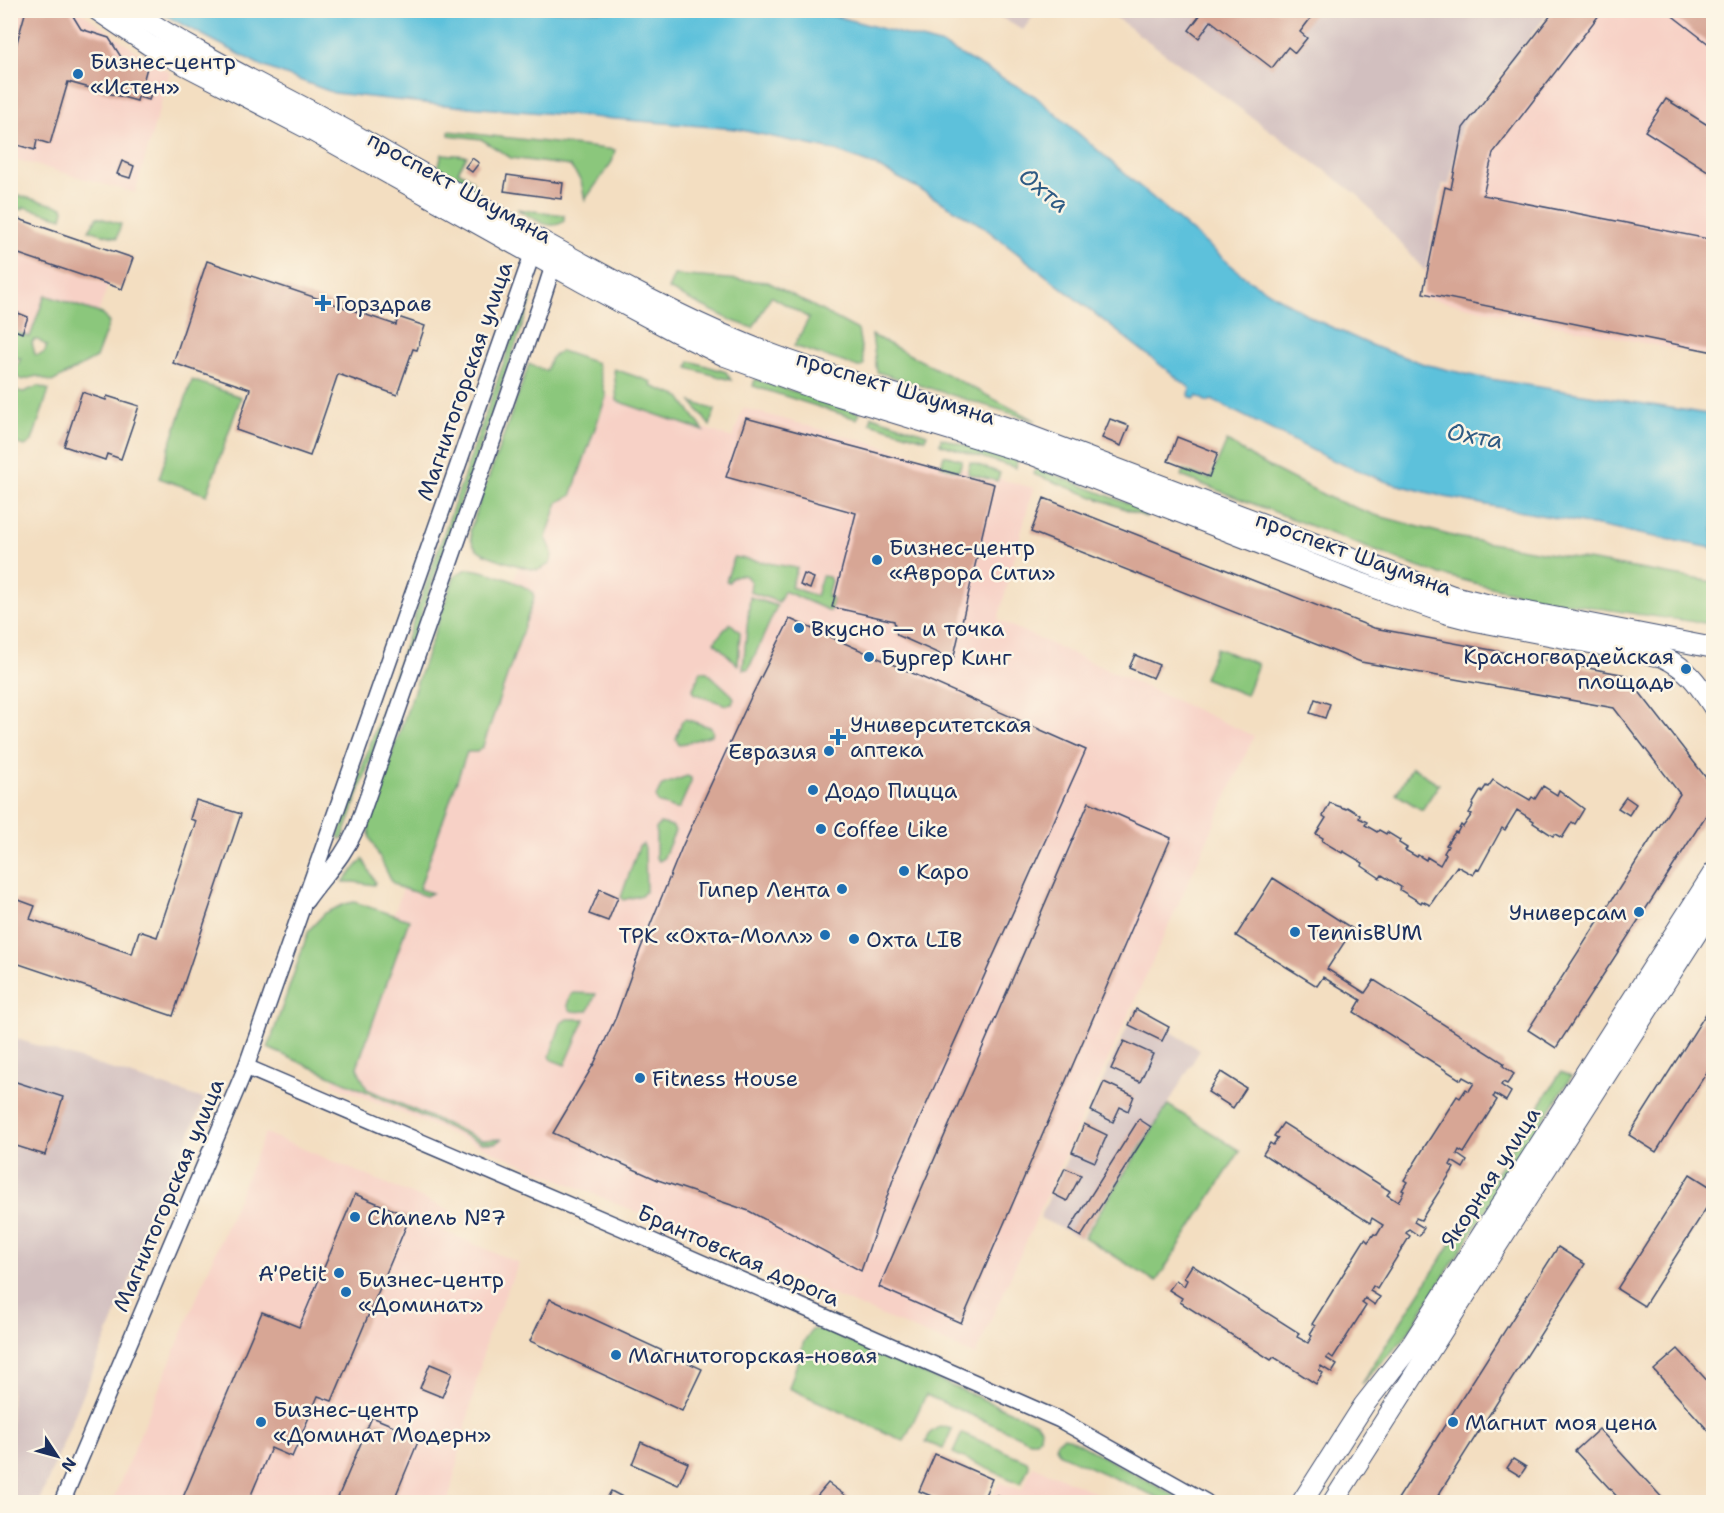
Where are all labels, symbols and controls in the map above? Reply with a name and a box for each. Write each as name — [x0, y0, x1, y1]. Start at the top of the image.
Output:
place label: Бизнес-центр «Истен» — [90, 47, 236, 101]
marker: Бизнес-центр «Истен» — [71, 67, 85, 81]
street label: проспект Шаумяна — [362, 125, 558, 250]
water label: Охта — [1012, 160, 1076, 220]
street label: Магнитогорская улица — [410, 258, 519, 504]
place label: Горздрав — [335, 289, 432, 318]
marker: Горздрав — [316, 296, 330, 310]
street label: проспект Шаумяна — [793, 343, 999, 432]
water label: Охта — [1444, 415, 1506, 457]
street label: проспект Шаумяна — [1252, 504, 1456, 603]
place label: Бизнес-центр «Аврора Сити» — [889, 533, 1056, 587]
marker: Бизнес-центр «Аврора Сити» — [870, 553, 884, 567]
place label: Вкусно — и точка — [811, 614, 1005, 643]
marker: Вкусно — и точка — [792, 621, 806, 635]
place label: Красногвардейская площадь — [1463, 642, 1674, 696]
place label: Бургер Кинг — [881, 643, 1012, 672]
marker: Бургер Кинг — [862, 650, 876, 664]
marker: Красногвардейская площадь — [1679, 662, 1693, 676]
place label: Университетская аптека — [850, 710, 1031, 764]
marker: Университетская аптека — [831, 730, 845, 744]
place label: Евразия — [728, 737, 817, 766]
marker: Евразия — [822, 744, 836, 758]
place label: Додо Пицца — [825, 776, 958, 805]
marker: Додо Пицца — [806, 783, 820, 797]
place label: Coffee Like — [833, 815, 949, 844]
marker: Coffee Like — [814, 822, 828, 836]
place label: Каро — [916, 857, 969, 886]
marker: Каро — [897, 864, 911, 878]
place label: Гипер Лента — [698, 875, 830, 904]
marker: Гипер Лента — [835, 882, 849, 896]
place label: Универсам — [1509, 898, 1627, 927]
marker: Универсам — [1632, 905, 1646, 919]
place label: TennisBUM — [1307, 918, 1422, 947]
place label: ТРК «Охта-Молл» — [618, 921, 813, 950]
place label: Охта LIB — [866, 925, 962, 954]
marker: TennisBUM — [1288, 925, 1302, 939]
marker: ТРК «Охта-Молл» — [818, 928, 832, 942]
marker: Охта LIB — [847, 932, 861, 946]
place label: Fitness House — [652, 1064, 798, 1093]
marker: Fitness House — [633, 1071, 647, 1085]
street label: Магнитогорская улица — [106, 1074, 231, 1316]
street label: Якорная улица — [1434, 1101, 1547, 1253]
street label: Брантовская дорога — [633, 1198, 845, 1313]
place label: Chaneль №7 — [367, 1203, 506, 1232]
marker: Chaneль №7 — [348, 1210, 362, 1224]
place label: A'Petit — [258, 1259, 327, 1288]
place label: Бизнес-центр «Доминат» — [358, 1265, 504, 1319]
marker: A'Petit — [332, 1266, 346, 1280]
marker: Бизнес-центр «Доминат» — [339, 1285, 353, 1299]
place label: Магнитогорская-новая — [628, 1341, 878, 1370]
marker: Магнитогорская-новая — [609, 1348, 623, 1362]
place label: Бизнес-центр «Доминат Модерн» — [273, 1395, 491, 1449]
place label: Магнит моя цена — [1465, 1408, 1657, 1437]
marker: Бизнес-центр «Доминат Модерн» — [254, 1415, 268, 1429]
marker: Магнит моя цена — [1446, 1415, 1460, 1429]
north arrow — [27, 1426, 87, 1486]
text: N — [57, 1453, 81, 1476]

